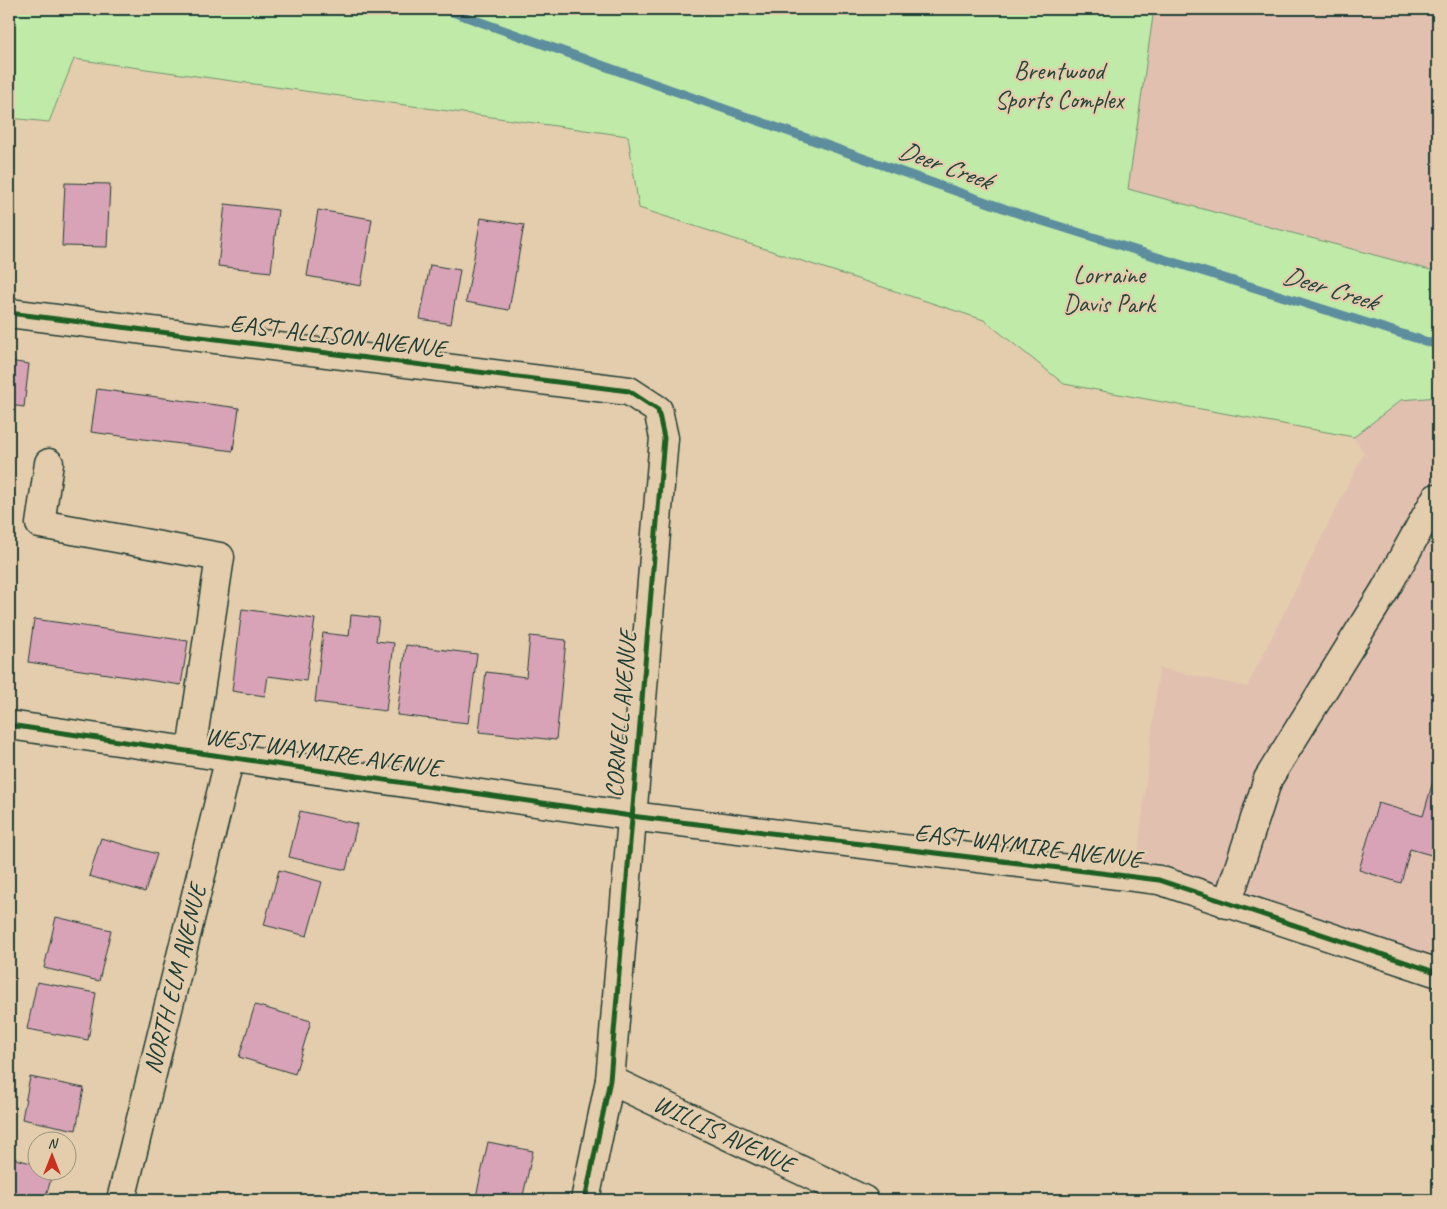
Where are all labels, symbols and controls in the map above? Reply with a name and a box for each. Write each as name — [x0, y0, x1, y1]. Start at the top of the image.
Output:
park label: Brentwood Sports Complex — [995, 55, 1126, 116]
water label: Deer Creek — [894, 133, 1001, 199]
water label: Deer Creek — [1279, 258, 1386, 319]
park label: Lorraine Davis Park — [1063, 259, 1157, 320]
street label: EAST ALLISON AVENUE — [228, 307, 451, 366]
street label: CORNELL AVENUE — [598, 626, 645, 799]
street label: WEST WAYMIRE AVENUE — [203, 720, 446, 785]
street label: EAST WAYMIRE AVENUE — [913, 816, 1146, 876]
street label: NORTH ELM AVENUE — [136, 878, 215, 1077]
street label: WILLIS AVENUE — [648, 1087, 803, 1182]
north arrow — [28, 1132, 78, 1182]
text: N — [48, 1135, 59, 1152]

